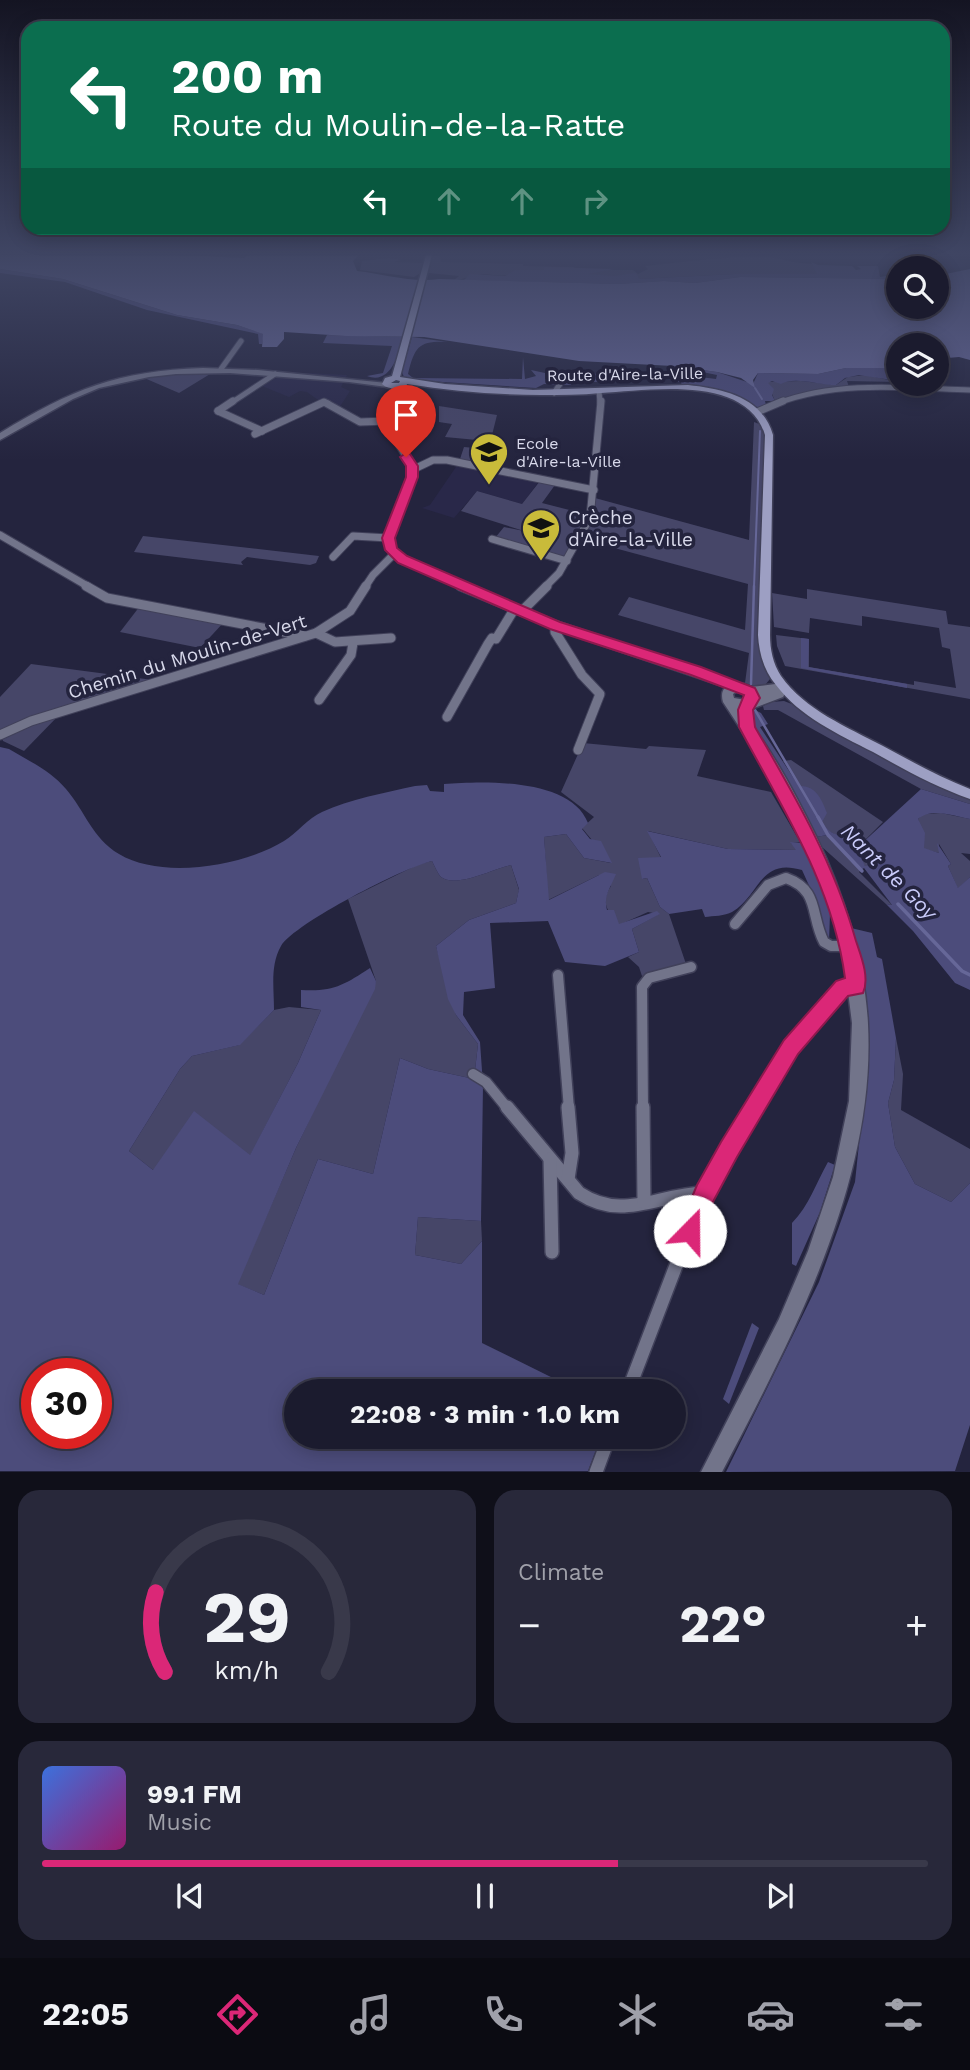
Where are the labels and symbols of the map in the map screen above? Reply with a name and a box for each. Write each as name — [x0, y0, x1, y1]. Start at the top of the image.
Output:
street label: Route d'Aire-la-Ville — [547, 364, 703, 385]
pin — [376, 385, 436, 457]
school or university icon: Ecole d'Aire-la-Ville — [468, 431, 510, 486]
place label: Ecole d'Aire-la-Ville — [516, 434, 621, 471]
place label: Crèche d'Aire-la-Ville — [568, 506, 693, 551]
school or university icon: Crèche d'Aire-la-Ville — [520, 507, 562, 562]
street label: Chemin du Moulin-de-Vert — [65, 609, 309, 704]
water label: Nant de Goy — [836, 819, 943, 926]
position arrow — [653, 1194, 727, 1268]
speed limit sign: 30 — [21, 1358, 112, 1449]

